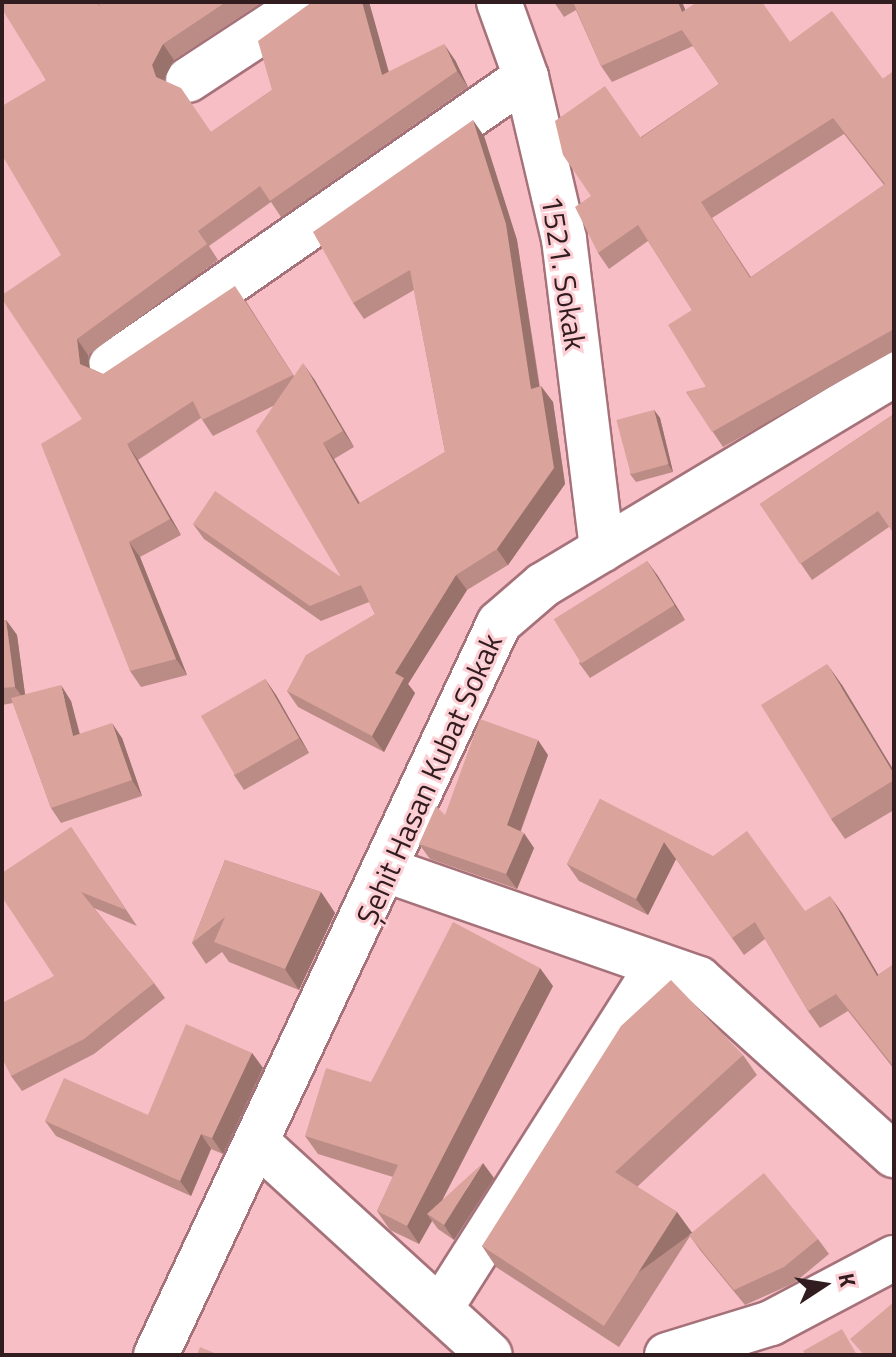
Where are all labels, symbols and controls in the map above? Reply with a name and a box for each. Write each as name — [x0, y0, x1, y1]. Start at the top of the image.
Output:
street label: 1521. Sokak — [534, 193, 594, 353]
street label: Şehit Hasan Kubat Sokak — [349, 628, 509, 930]
north arrow — [784, 1245, 864, 1325]
text: K — [829, 1270, 865, 1290]

